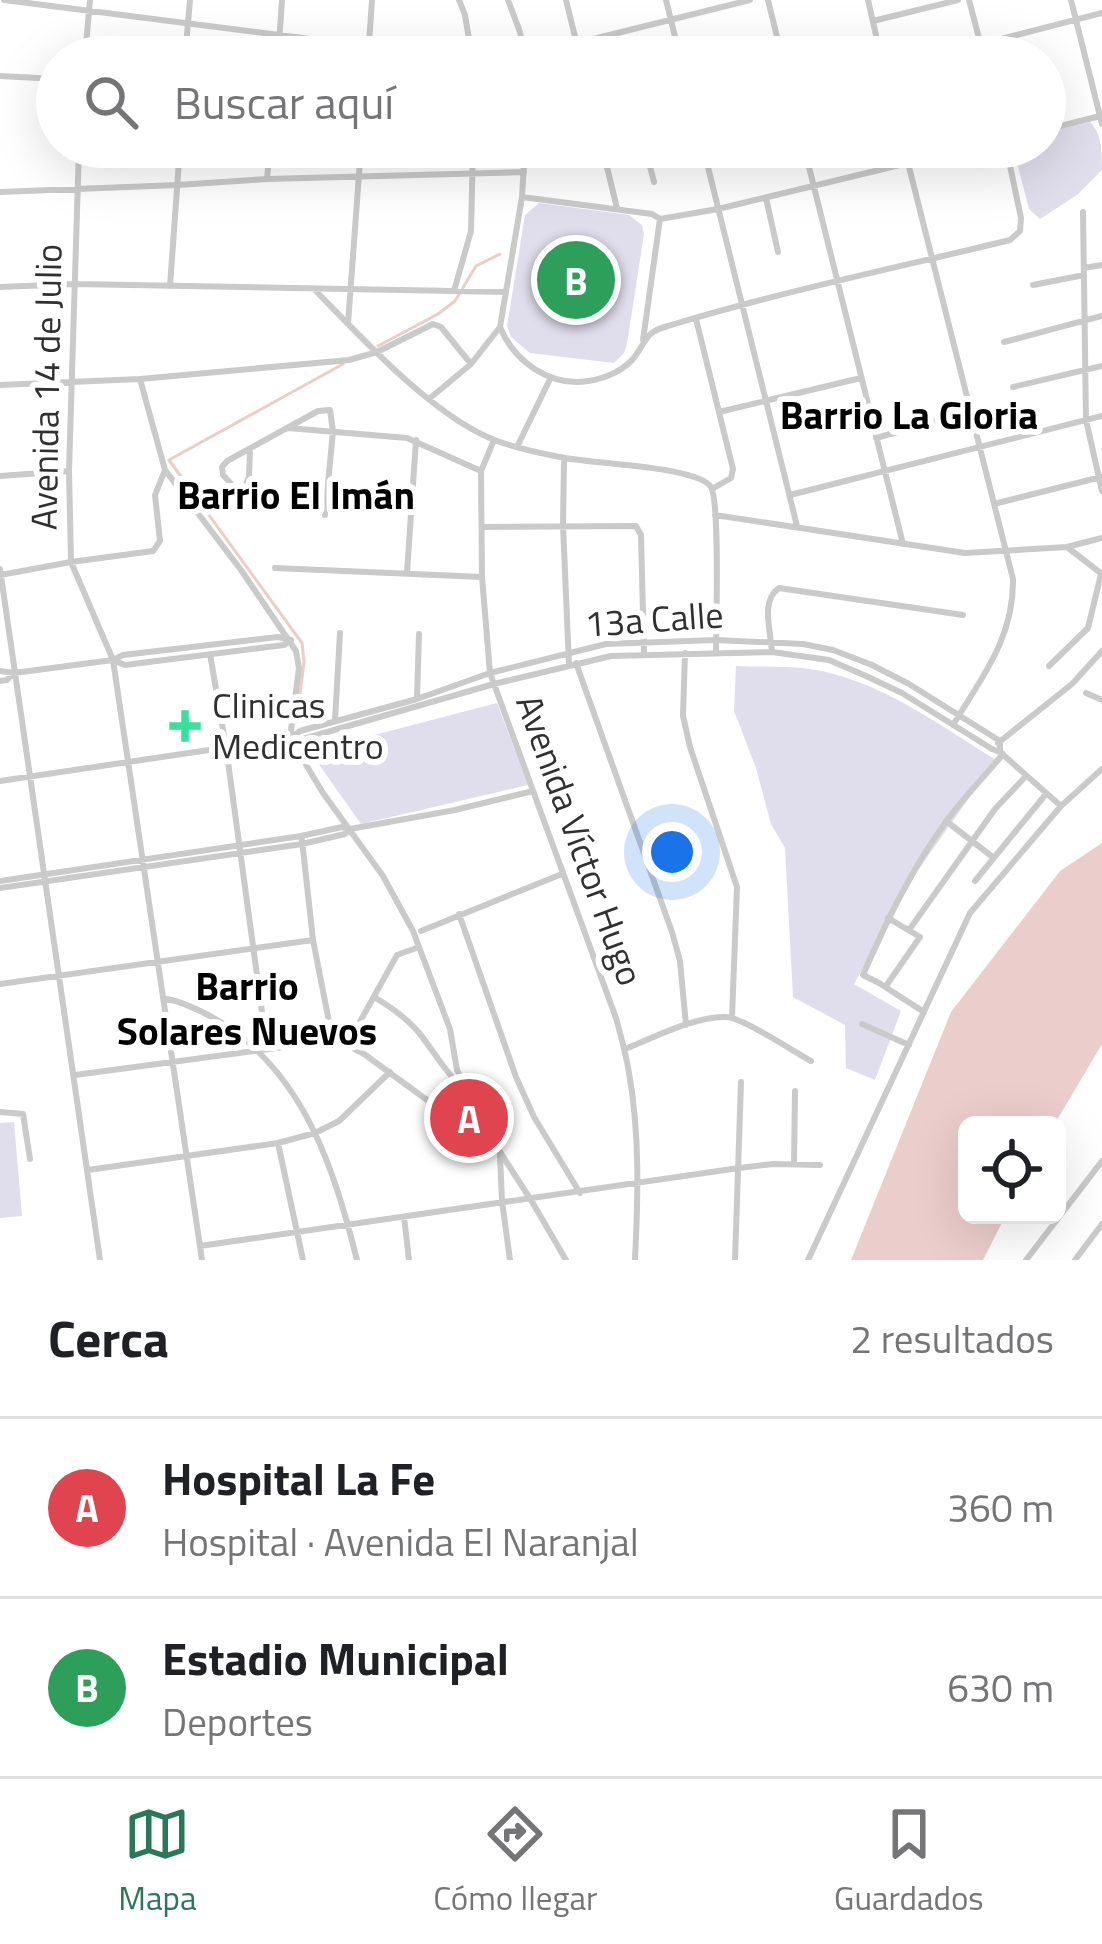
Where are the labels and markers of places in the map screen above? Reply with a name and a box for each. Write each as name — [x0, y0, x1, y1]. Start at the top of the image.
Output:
pin: B — [537, 235, 615, 325]
place label: Clinicas Medicentro — [212, 677, 384, 773]
marker: Clinicas Medicentro — [169, 710, 201, 742]
pin: A — [430, 1073, 508, 1163]

